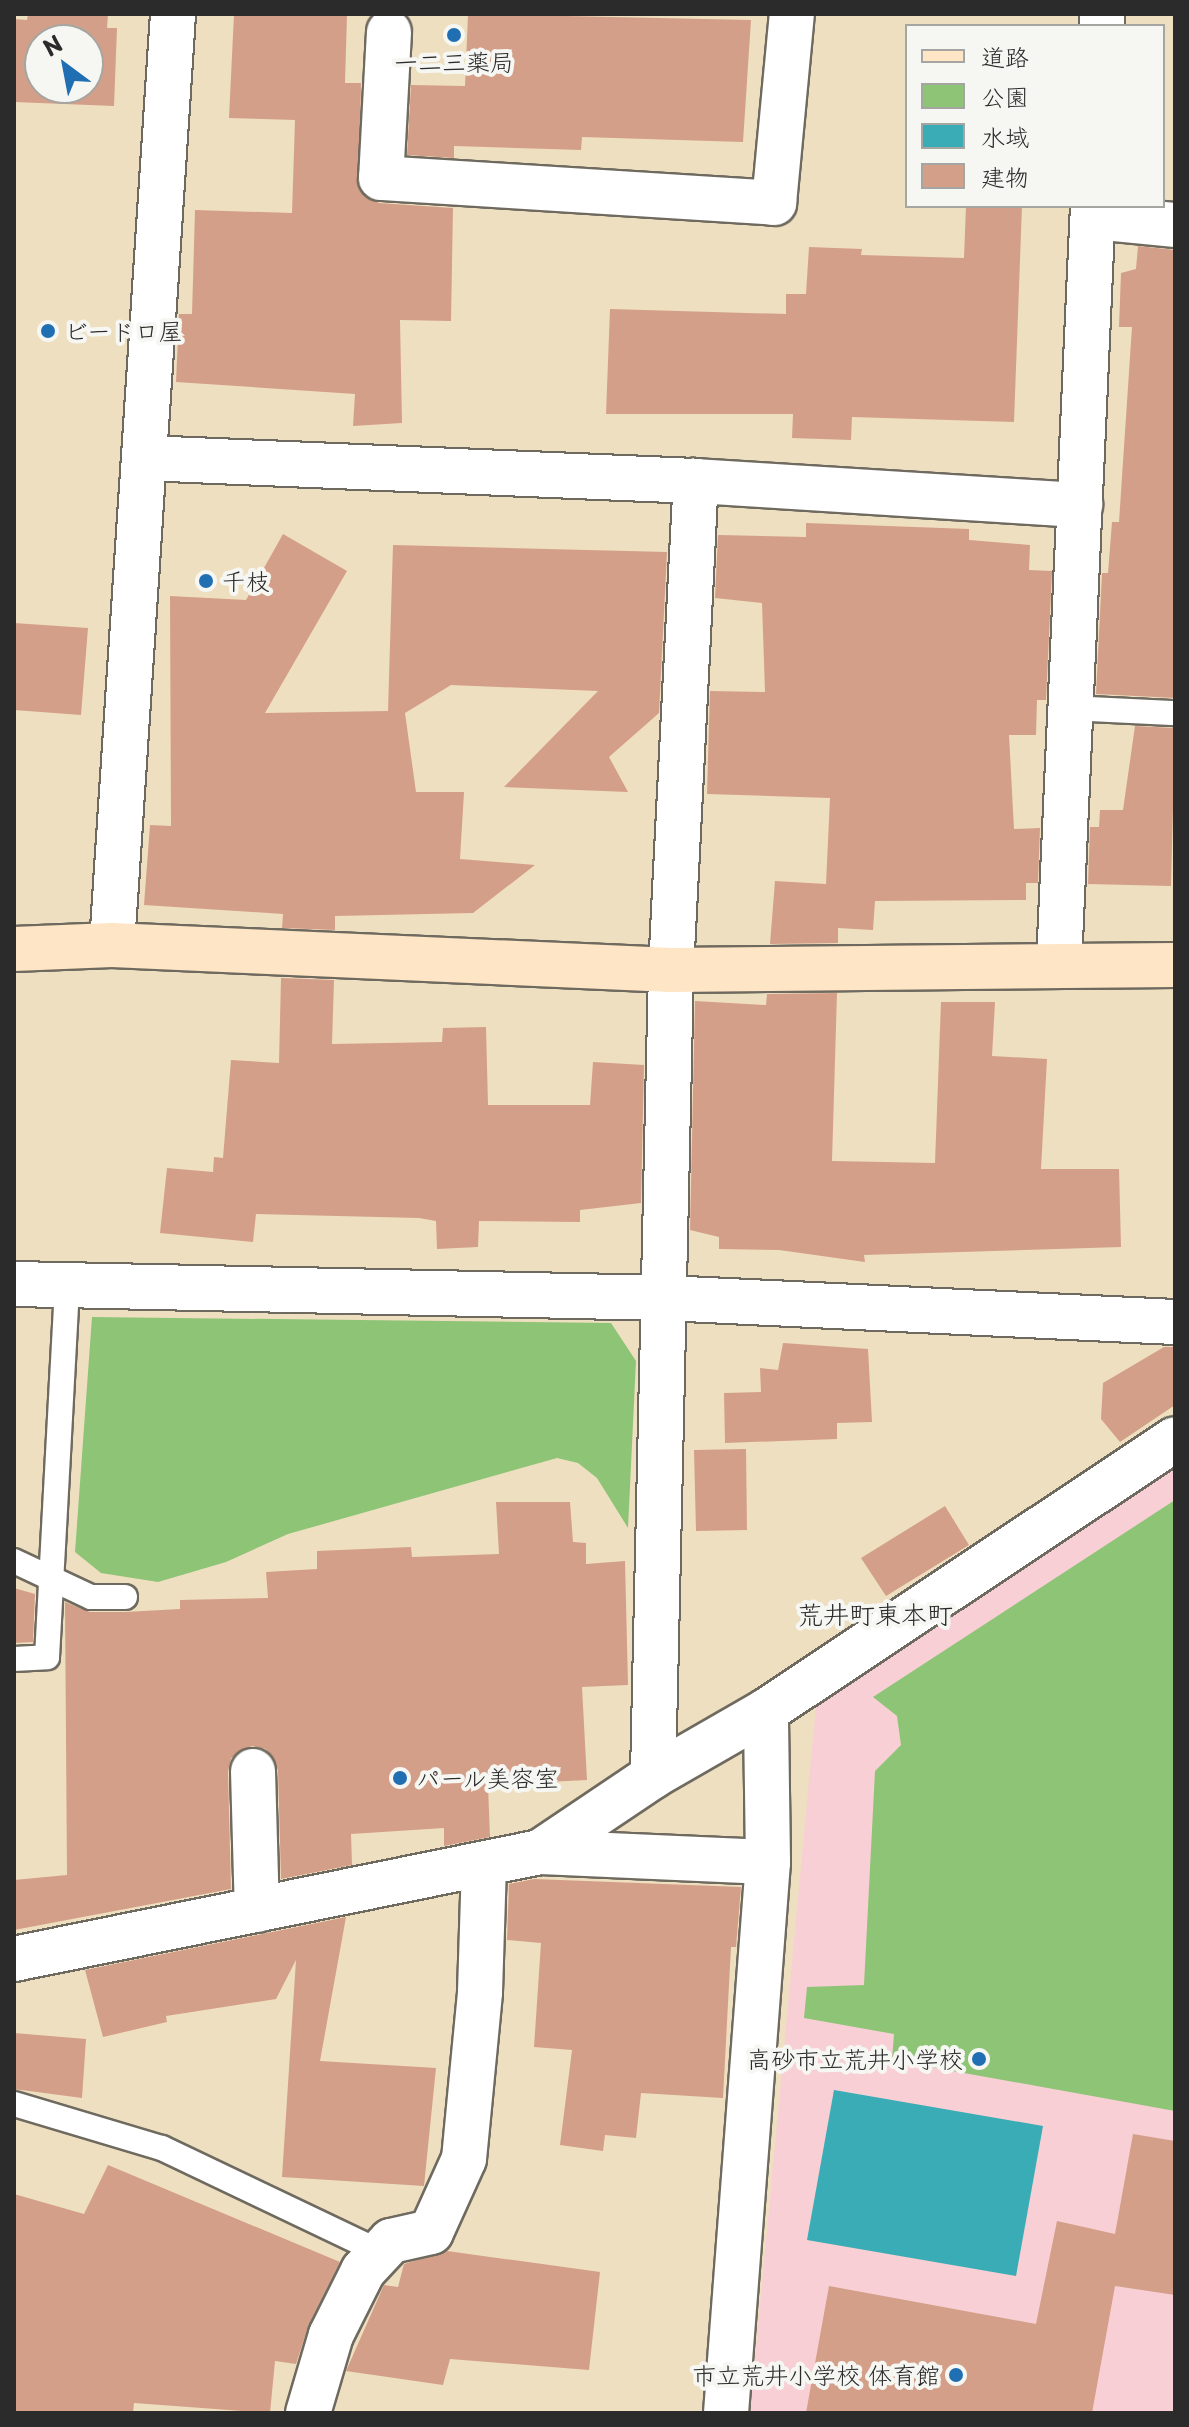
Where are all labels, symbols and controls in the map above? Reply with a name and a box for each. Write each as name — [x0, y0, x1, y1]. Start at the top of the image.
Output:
north arrow — [24, 24, 104, 104]
legend — [905, 24, 1165, 208]
text: N — [36, 26, 68, 64]
marker: 一二三薬局 — [445, 26, 463, 44]
text: 道路 — [981, 38, 1029, 74]
place label: 一二三薬局 — [394, 48, 514, 76]
text: 公園 — [981, 78, 1029, 114]
text: 水域 — [981, 118, 1029, 154]
text: 建物 — [981, 158, 1029, 194]
place label: ビードロ屋 — [64, 317, 183, 345]
marker: ビードロ屋 — [39, 322, 57, 340]
place label: 千枝 — [222, 567, 270, 595]
marker: 千枝 — [197, 572, 215, 590]
district label: 荒井町東本町 — [797, 1598, 953, 1630]
place label: パール美容室 — [416, 1764, 560, 1792]
marker: パール美容室 — [391, 1769, 409, 1787]
place label: 高砂市立荒井小学校 — [747, 2045, 963, 2073]
marker: 高砂市立荒井小学校 — [970, 2050, 988, 2068]
place label: 市立荒井小学校 体育館 — [692, 2361, 940, 2389]
marker: 市立荒井小学校 体育館 — [947, 2366, 965, 2384]

